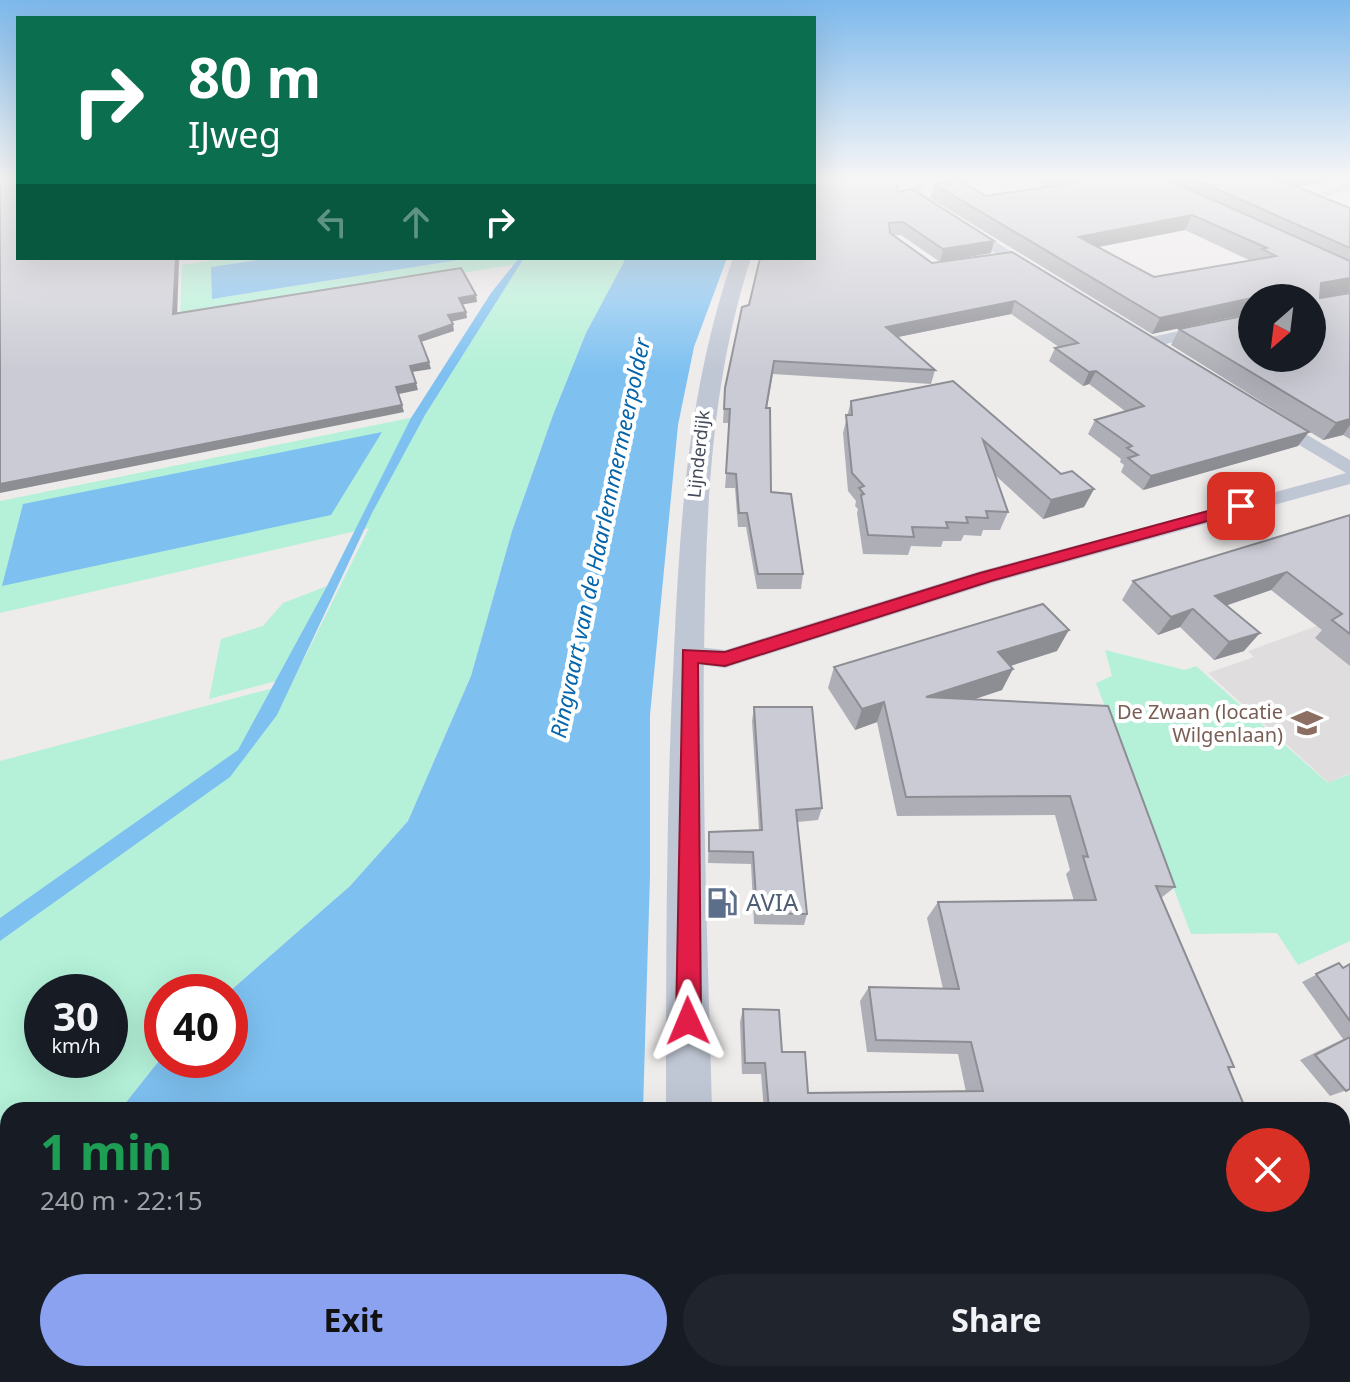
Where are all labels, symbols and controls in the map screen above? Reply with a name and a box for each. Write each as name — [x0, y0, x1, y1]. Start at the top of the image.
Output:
text: 80 m — [188, 38, 321, 114]
icon: right — [56, 48, 160, 152]
text: IJweg — [188, 110, 281, 159]
icon: left — [310, 200, 354, 244]
icon: ahead — [394, 200, 438, 244]
icon: right — [478, 200, 522, 244]
north arrow — [1238, 284, 1326, 372]
map controls — [1238, 284, 1326, 372]
water label: Ringvaart van de Haarlemmermeerpolder — [542, 334, 656, 741]
street label: Lijnderdijk — [681, 408, 715, 499]
pin — [1207, 472, 1275, 540]
icon: arrive — [1219, 484, 1263, 528]
place label: De Zwaan (locatie Wilgenlaan) — [1117, 698, 1283, 748]
school or university icon: De Zwaan (locatie Wilgenlaan) — [1290, 706, 1324, 740]
place label: AVIA — [746, 885, 799, 918]
fuel station icon: AVIA — [705, 886, 739, 920]
speed limit sign: 40 — [144, 974, 248, 1078]
position arrow — [646, 979, 730, 1063]
text: 30 — [53, 988, 99, 1043]
text: km/h — [51, 1032, 101, 1059]
text: 1 min — [40, 1119, 172, 1184]
button: close — [1226, 1128, 1310, 1212]
text: 240 m · 22:15 — [40, 1182, 203, 1218]
button: Exit — [40, 1274, 667, 1366]
button: Share — [683, 1274, 1310, 1366]

